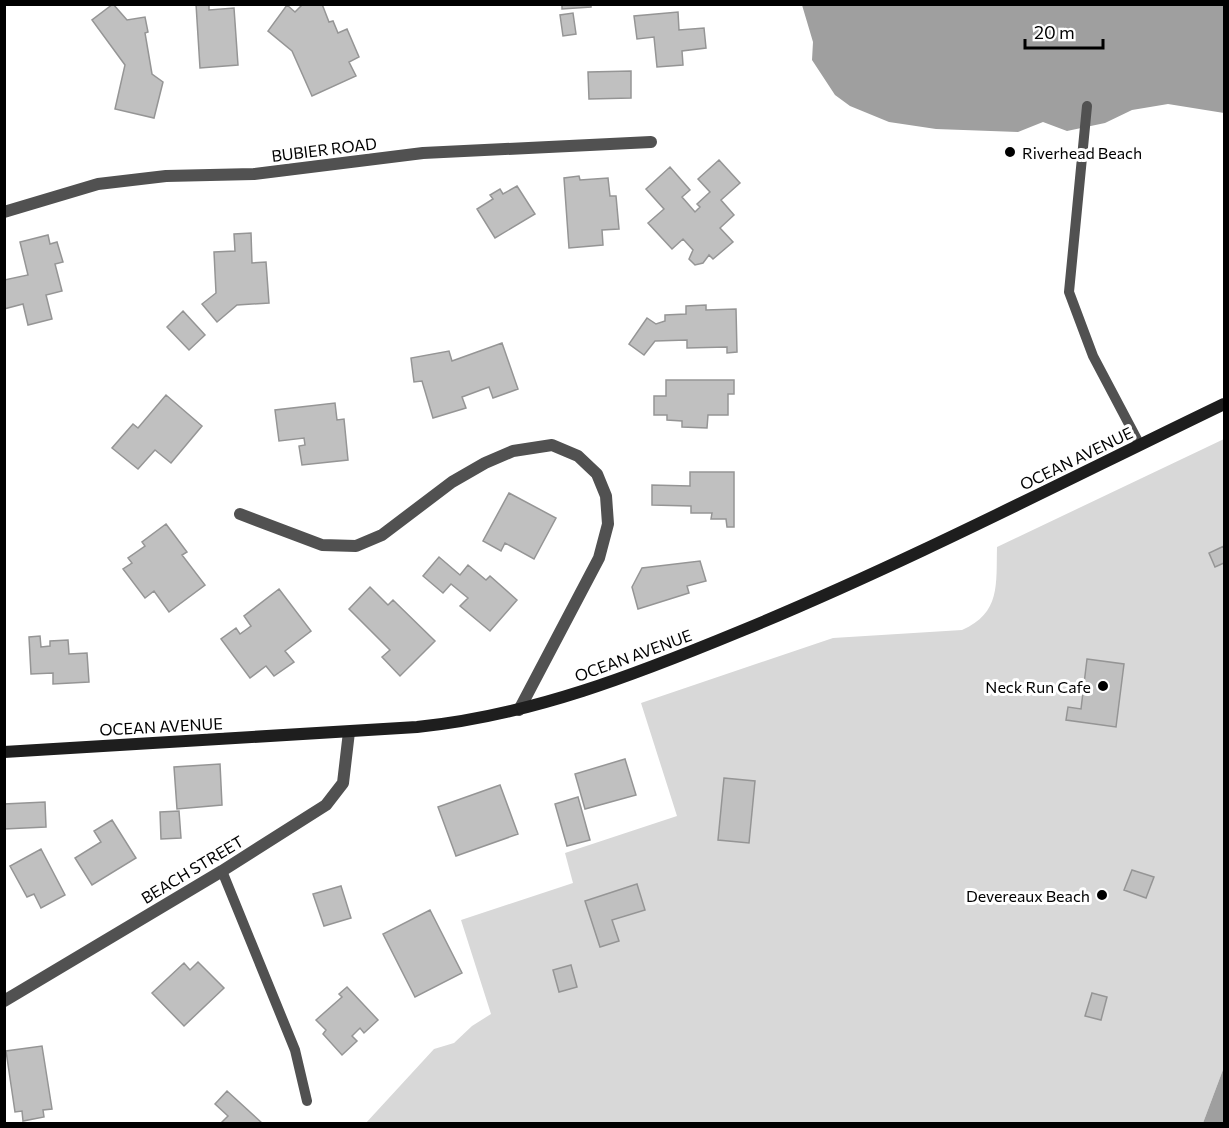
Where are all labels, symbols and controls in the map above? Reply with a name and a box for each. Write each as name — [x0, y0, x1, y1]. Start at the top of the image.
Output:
scale bar — [1025, 12, 1103, 50]
text: 20 m — [1034, 21, 1075, 43]
street label: BUBIER ROAD — [270, 133, 378, 165]
place label: Riverhead Beach — [1022, 143, 1142, 162]
marker: Riverhead Beach — [1003, 145, 1017, 159]
street label: OCEAN AVENUE — [1016, 422, 1136, 494]
street label: OCEAN AVENUE — [572, 625, 694, 685]
place label: Neck Run Cafe — [985, 677, 1091, 696]
marker: Neck Run Cafe — [1096, 679, 1110, 693]
street label: OCEAN AVENUE — [99, 713, 223, 739]
street label: BEACH STREET — [137, 831, 247, 907]
place label: Devereaux Beach — [966, 886, 1090, 905]
marker: Devereaux Beach — [1095, 888, 1109, 902]

